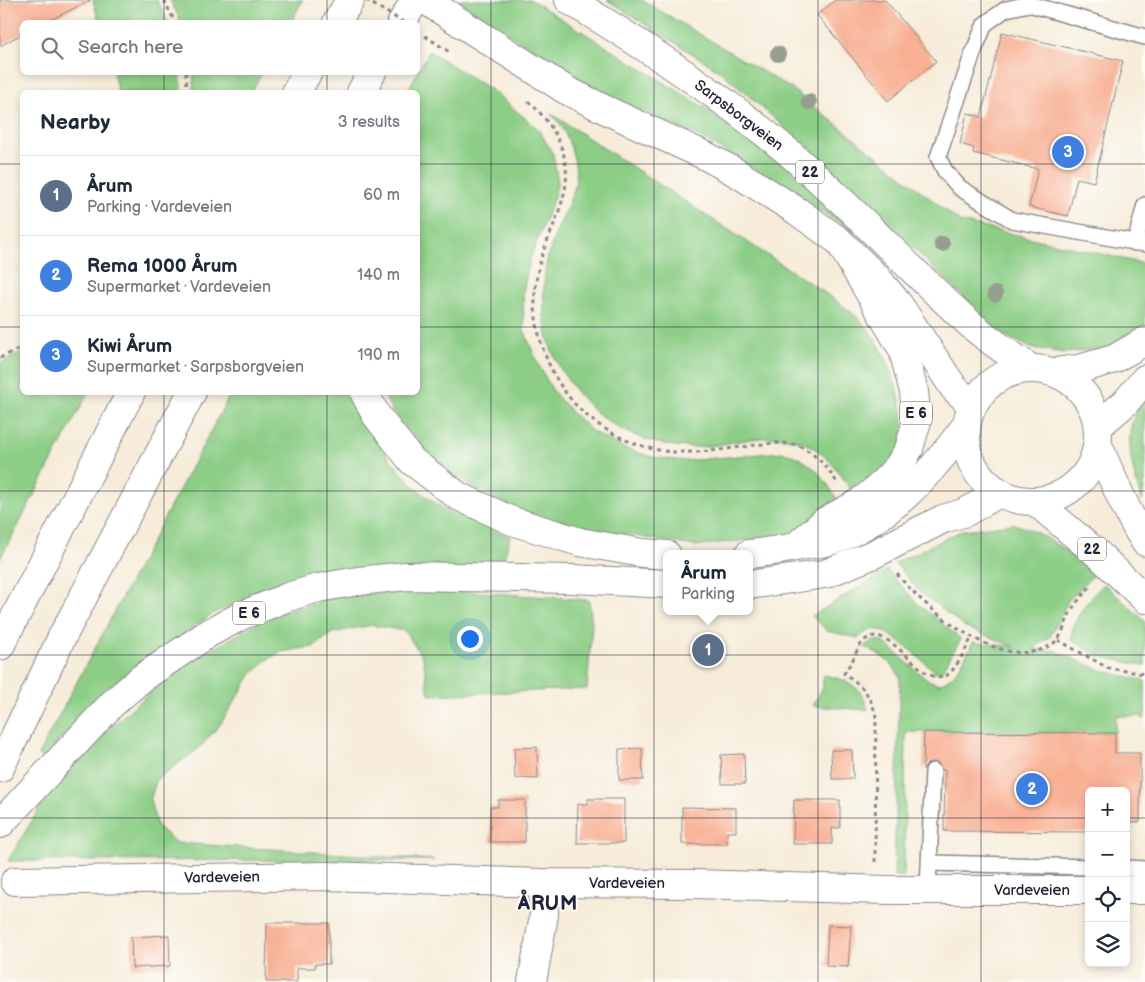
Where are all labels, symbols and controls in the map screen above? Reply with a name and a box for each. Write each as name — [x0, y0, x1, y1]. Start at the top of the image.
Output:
search box — [20, 20, 420, 75]
icon: search — [38, 34, 66, 62]
text: Search here — [78, 36, 183, 59]
street label: Sarpsborgveien — [690, 76, 787, 155]
text: Nearby — [40, 110, 110, 135]
text: 3 results — [338, 113, 400, 132]
pin: 3 — [1052, 133, 1084, 171]
road number: 22 — [796, 160, 824, 183]
text: Årum — [87, 175, 133, 198]
text: 1 — [53, 186, 59, 205]
text: 60 m — [363, 186, 400, 205]
text: Parking · Vardeveien — [87, 198, 232, 217]
text: Rema 1000 Årum — [87, 255, 238, 278]
text: 2 — [51, 266, 61, 285]
text: 140 m — [357, 266, 400, 285]
text: Supermarket · Vardeveien — [87, 278, 271, 297]
text: Kiwi Årum — [87, 335, 172, 358]
text: 3 — [51, 346, 61, 365]
text: 190 m — [358, 346, 400, 365]
text: Supermarket · Sarpsborgveien — [87, 358, 304, 377]
road number: E 6 — [900, 402, 932, 424]
road number: 22 — [1078, 538, 1106, 560]
popup — [663, 550, 753, 615]
text: Årum — [681, 562, 727, 585]
text: Parking — [681, 585, 735, 604]
road number: E 6 — [233, 602, 265, 624]
your location — [457, 626, 483, 652]
pin: 1 — [692, 631, 724, 669]
pin: 2 — [1016, 770, 1048, 808]
map controls — [1085, 787, 1130, 967]
button: + — [1085, 787, 1130, 832]
button: − — [1085, 832, 1130, 877]
street label: Vardeveien — [184, 867, 260, 888]
street label: Vardeveien — [589, 874, 665, 893]
button: locate — [1085, 877, 1130, 922]
street label: Vardeveien — [994, 881, 1070, 900]
district label: ÅRUM — [517, 889, 578, 916]
button: layers — [1085, 922, 1130, 967]

